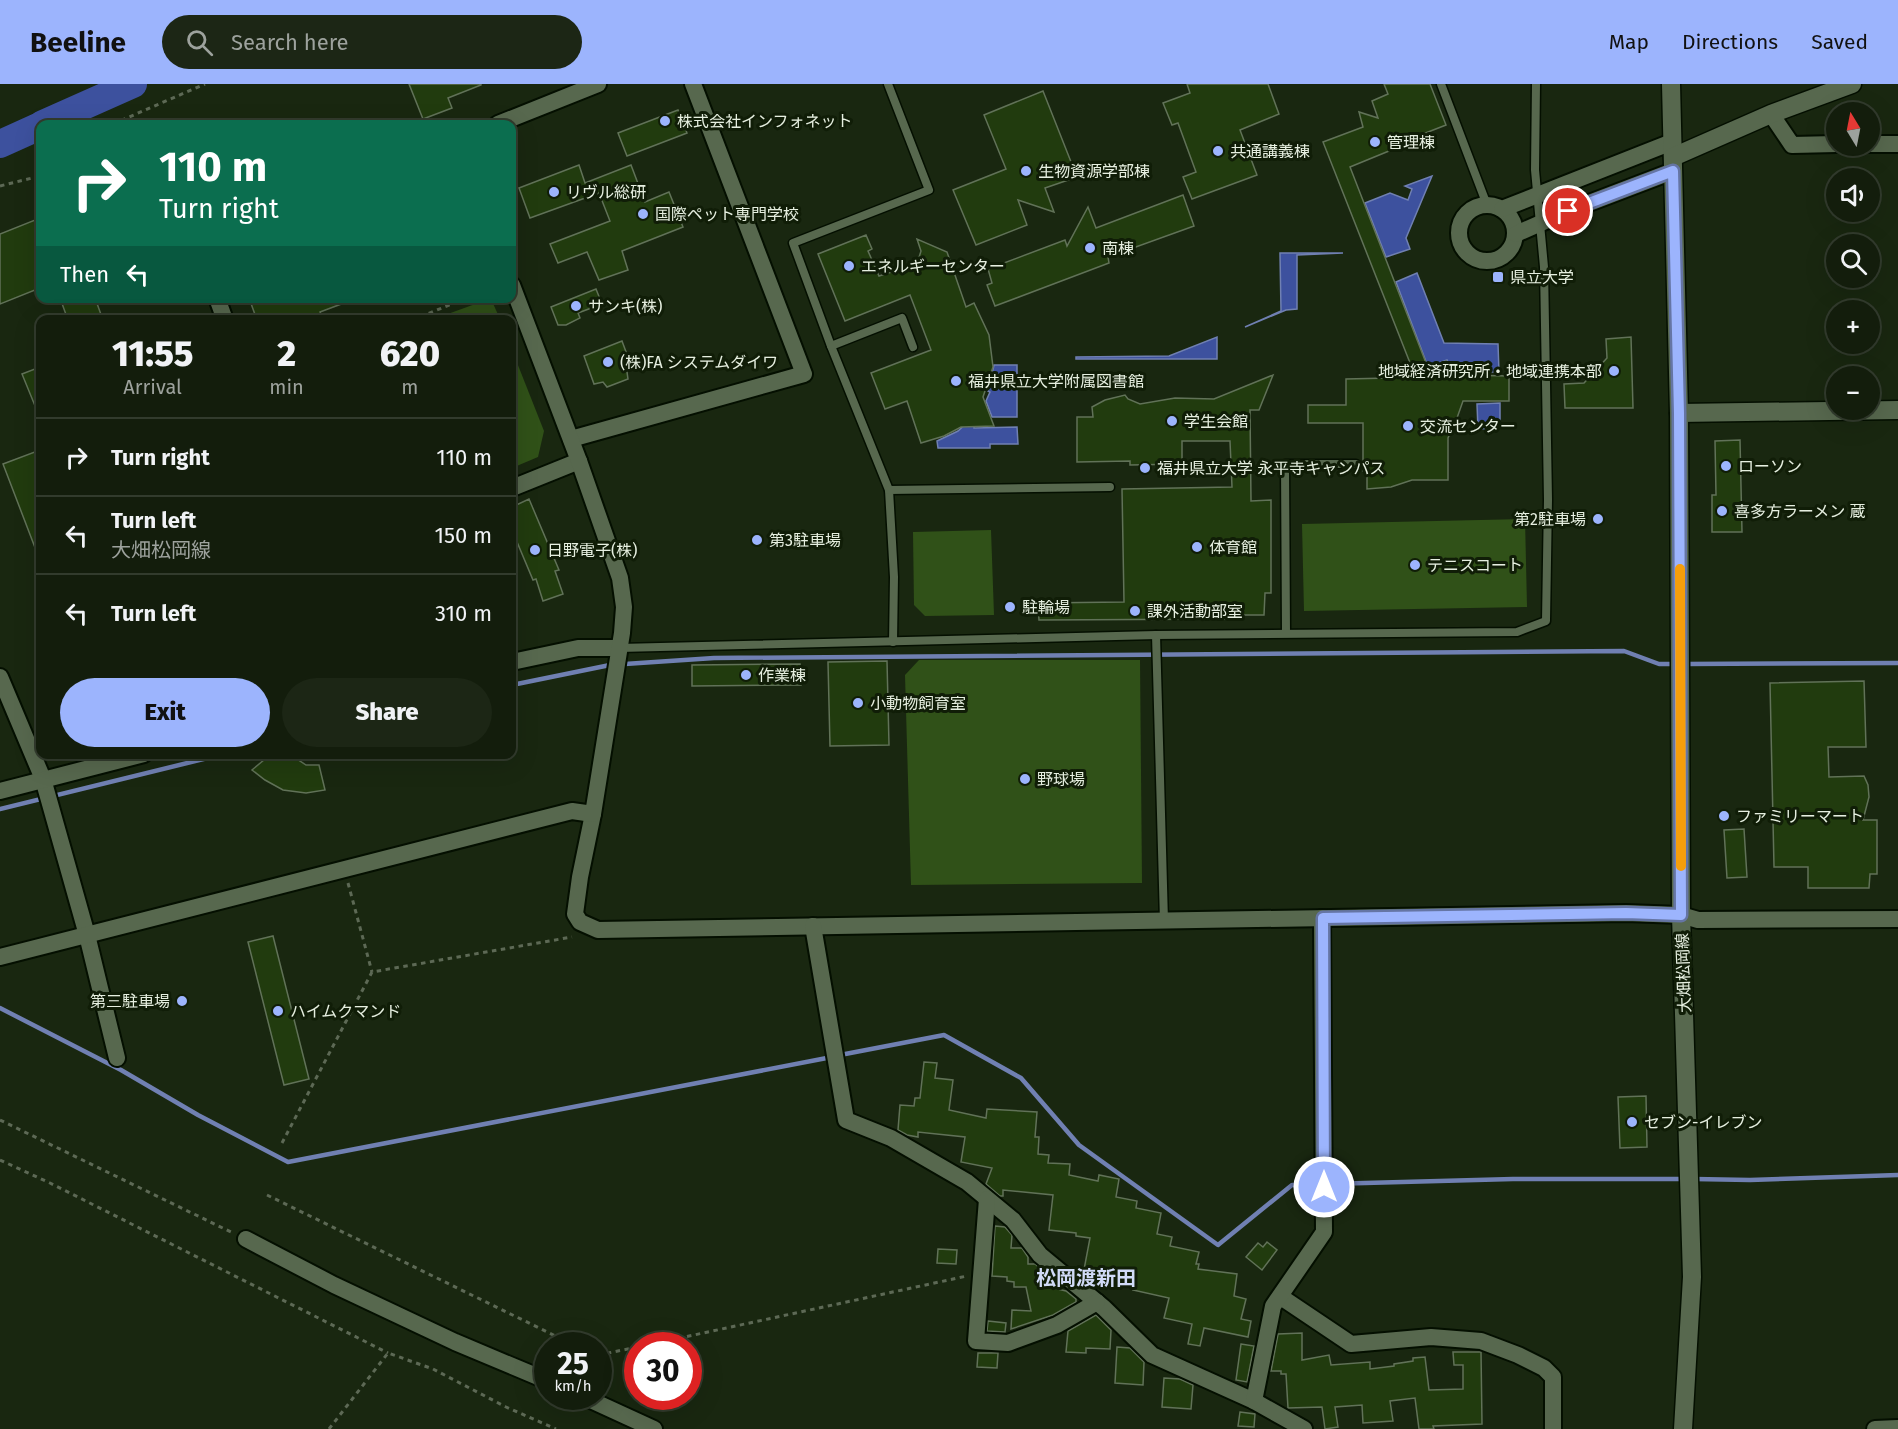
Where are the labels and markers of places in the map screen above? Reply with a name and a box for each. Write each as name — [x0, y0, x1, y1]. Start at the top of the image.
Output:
place label: 株式会社インフォネット — [677, 112, 853, 131]
marker: 株式会社インフォネット — [658, 114, 672, 128]
place label: 管理棟 — [1387, 133, 1435, 152]
marker: 管理棟 — [1368, 135, 1382, 149]
place label: 共通講義棟 — [1230, 142, 1310, 161]
marker: 共通講義棟 — [1211, 144, 1225, 158]
place label: 生物資源学部棟 — [1038, 162, 1150, 181]
marker: 生物資源学部棟 — [1019, 164, 1033, 178]
place label: リヴル総研 — [566, 183, 646, 202]
marker: リヴル総研 — [547, 185, 561, 199]
pin — [1542, 185, 1593, 236]
place label: 国際ペット専門学校 — [655, 205, 799, 224]
marker: 国際ペット専門学校 — [636, 207, 650, 221]
place label: 南棟 — [1102, 239, 1134, 258]
marker: 南棟 — [1083, 241, 1097, 255]
place label: エネルギーセンター — [861, 257, 1005, 276]
marker: エネルギーセンター — [842, 259, 856, 273]
place label: 県立大学 — [1510, 268, 1574, 287]
marker: 県立大学 — [1491, 270, 1505, 284]
place label: サンキ(株) — [588, 297, 662, 316]
marker: サンキ(株) — [569, 299, 583, 313]
place label: (株)FA システムダイワ — [620, 353, 778, 372]
marker: (株)FA システムダイワ — [601, 355, 615, 369]
place label: 地域経済研究所・地域連携本部 — [1378, 362, 1602, 381]
marker: 地域経済研究所・地域連携本部 — [1607, 364, 1621, 378]
place label: 福井県立大学附属図書館 — [968, 372, 1144, 391]
marker: 福井県立大学附属図書館 — [949, 374, 963, 388]
place label: 学生会館 — [1184, 412, 1248, 431]
marker: 学生会館 — [1165, 414, 1179, 428]
place label: 交流センター — [1420, 417, 1516, 436]
marker: 交流センター — [1401, 419, 1415, 433]
place label: ローソン — [1738, 457, 1802, 476]
place label: 福井県立大学 永平寺キャンパス — [1157, 459, 1385, 478]
marker: ローソン — [1719, 459, 1733, 473]
marker: 福井県立大学 永平寺キャンパス — [1138, 461, 1152, 475]
place label: 喜多方ラーメン 蔵 — [1734, 502, 1866, 521]
marker: 喜多方ラーメン 蔵 — [1715, 504, 1729, 518]
place label: 第2駐車場 — [1514, 510, 1586, 529]
marker: 第2駐車場 — [1591, 512, 1605, 526]
place label: 第3駐車場 — [769, 531, 841, 550]
marker: 第3駐車場 — [750, 533, 764, 547]
place label: 体育館 — [1209, 538, 1257, 557]
marker: 体育館 — [1190, 540, 1204, 554]
place label: 日野電子(株) — [547, 541, 637, 560]
marker: 日野電子(株) — [528, 543, 542, 557]
place label: テニスコート — [1427, 556, 1523, 575]
marker: テニスコート — [1408, 558, 1422, 572]
place label: 駐輪場 — [1022, 598, 1070, 617]
marker: 駐輪場 — [1003, 600, 1017, 614]
place label: 課外活動部室 — [1147, 602, 1243, 621]
marker: 課外活動部室 — [1128, 604, 1142, 618]
place label: 作業棟 — [758, 666, 806, 685]
marker: 作業棟 — [739, 668, 753, 682]
place label: 小動物飼育室 — [870, 694, 966, 713]
marker: 小動物飼育室 — [851, 696, 865, 710]
place label: 野球場 — [1037, 770, 1085, 789]
marker: 野球場 — [1018, 772, 1032, 786]
place label: ファミリーマート — [1736, 807, 1864, 826]
marker: ファミリーマート — [1717, 809, 1731, 823]
place label: 第三駐車場 — [90, 992, 170, 1011]
marker: 第三駐車場 — [175, 994, 189, 1008]
place label: ハイムクマンド — [290, 1002, 401, 1021]
marker: ハイムクマンド — [271, 1004, 285, 1018]
place label: セブン-イレブン — [1644, 1113, 1762, 1132]
marker: セブン-イレブン — [1625, 1115, 1639, 1129]

